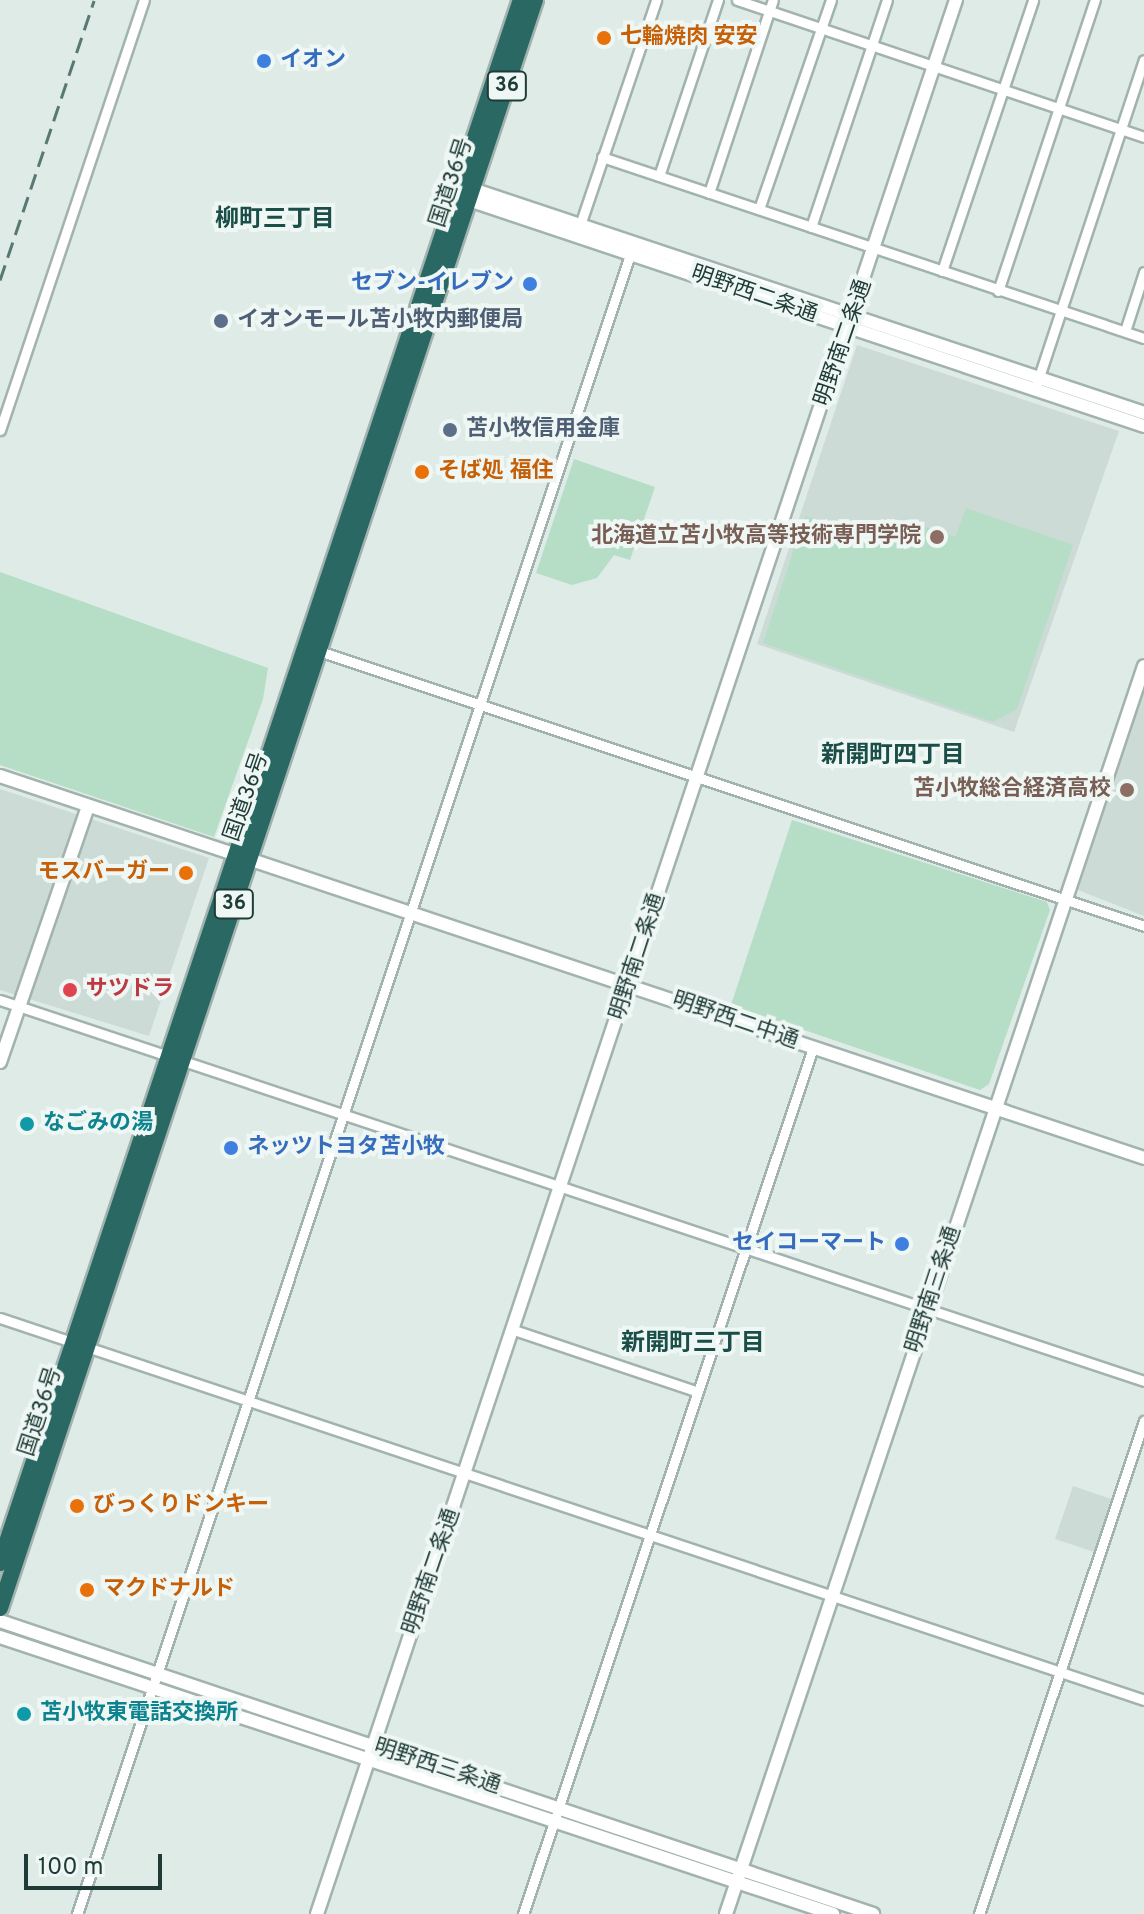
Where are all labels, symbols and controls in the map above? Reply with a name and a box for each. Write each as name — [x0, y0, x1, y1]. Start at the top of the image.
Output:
place label: 七輪焼肉 安安 — [620, 25, 757, 51]
marker: 七輪焼肉 安安 — [595, 29, 613, 47]
place label: イオン — [280, 48, 346, 74]
marker: イオン — [255, 52, 273, 70]
road number: 36 — [485, 70, 529, 102]
street label: 国道36号 — [425, 135, 479, 231]
district label: 柳町三丁目 — [215, 207, 335, 235]
street label: 明野西二条通 — [687, 261, 821, 329]
place label: セブン-イレブン — [351, 271, 514, 297]
marker: セブン-イレブン — [521, 275, 539, 293]
street label: 明野南二条通 — [810, 276, 878, 410]
place label: イオンモール苫小牧内郵便局 — [237, 308, 523, 334]
marker: イオンモール苫小牧内郵便局 — [212, 312, 230, 330]
place label: 苫小牧信用金庫 — [466, 417, 620, 443]
marker: 苫小牧信用金庫 — [441, 421, 459, 439]
place label: そば処 福住 — [438, 459, 553, 485]
marker: そば処 福住 — [413, 463, 431, 481]
place label: 北海道立苫小牧高等技術専門学院 — [591, 524, 921, 550]
marker: 北海道立苫小牧高等技術専門学院 — [928, 528, 946, 546]
district label: 新開町四丁目 — [821, 743, 965, 771]
street label: 国道36号 — [219, 749, 275, 845]
place label: 苫小牧総合経済高校 — [913, 777, 1111, 803]
marker: 苫小牧総合経済高校 — [1118, 781, 1136, 799]
place label: モスバーガー — [38, 860, 170, 886]
marker: モスバーガー — [177, 864, 195, 882]
road number: 36 — [212, 888, 256, 920]
street label: 明野南二条通 — [605, 890, 671, 1024]
place label: サツドラ — [86, 977, 174, 1003]
marker: サツドラ — [61, 981, 79, 999]
street label: 明野西二中通 — [668, 987, 802, 1055]
place label: なごみの湯 — [43, 1111, 153, 1137]
marker: なごみの湯 — [18, 1115, 36, 1133]
place label: ネッツトヨタ苫小牧 — [247, 1135, 445, 1161]
marker: ネッツトヨタ苫小牧 — [222, 1139, 240, 1157]
street label: 明野南三条通 — [901, 1223, 967, 1357]
place label: セイコーマート — [732, 1231, 886, 1257]
marker: セイコーマート — [893, 1235, 911, 1253]
district label: 新開町三丁目 — [621, 1331, 765, 1359]
street label: 国道36号 — [14, 1364, 68, 1460]
place label: びっくりドンキー — [93, 1493, 269, 1519]
marker: びっくりドンキー — [68, 1497, 86, 1515]
street label: 明野南二条通 — [398, 1505, 466, 1639]
place label: マクドナルド — [103, 1577, 235, 1603]
marker: マクドナルド — [78, 1581, 96, 1599]
place label: 苫小牧東電話交換所 — [40, 1701, 238, 1727]
marker: 苫小牧東電話交換所 — [15, 1705, 33, 1723]
street label: 明野西三条通 — [370, 1734, 504, 1800]
scale bar — [28, 1838, 166, 1888]
text: 100 m — [38, 1853, 104, 1883]

